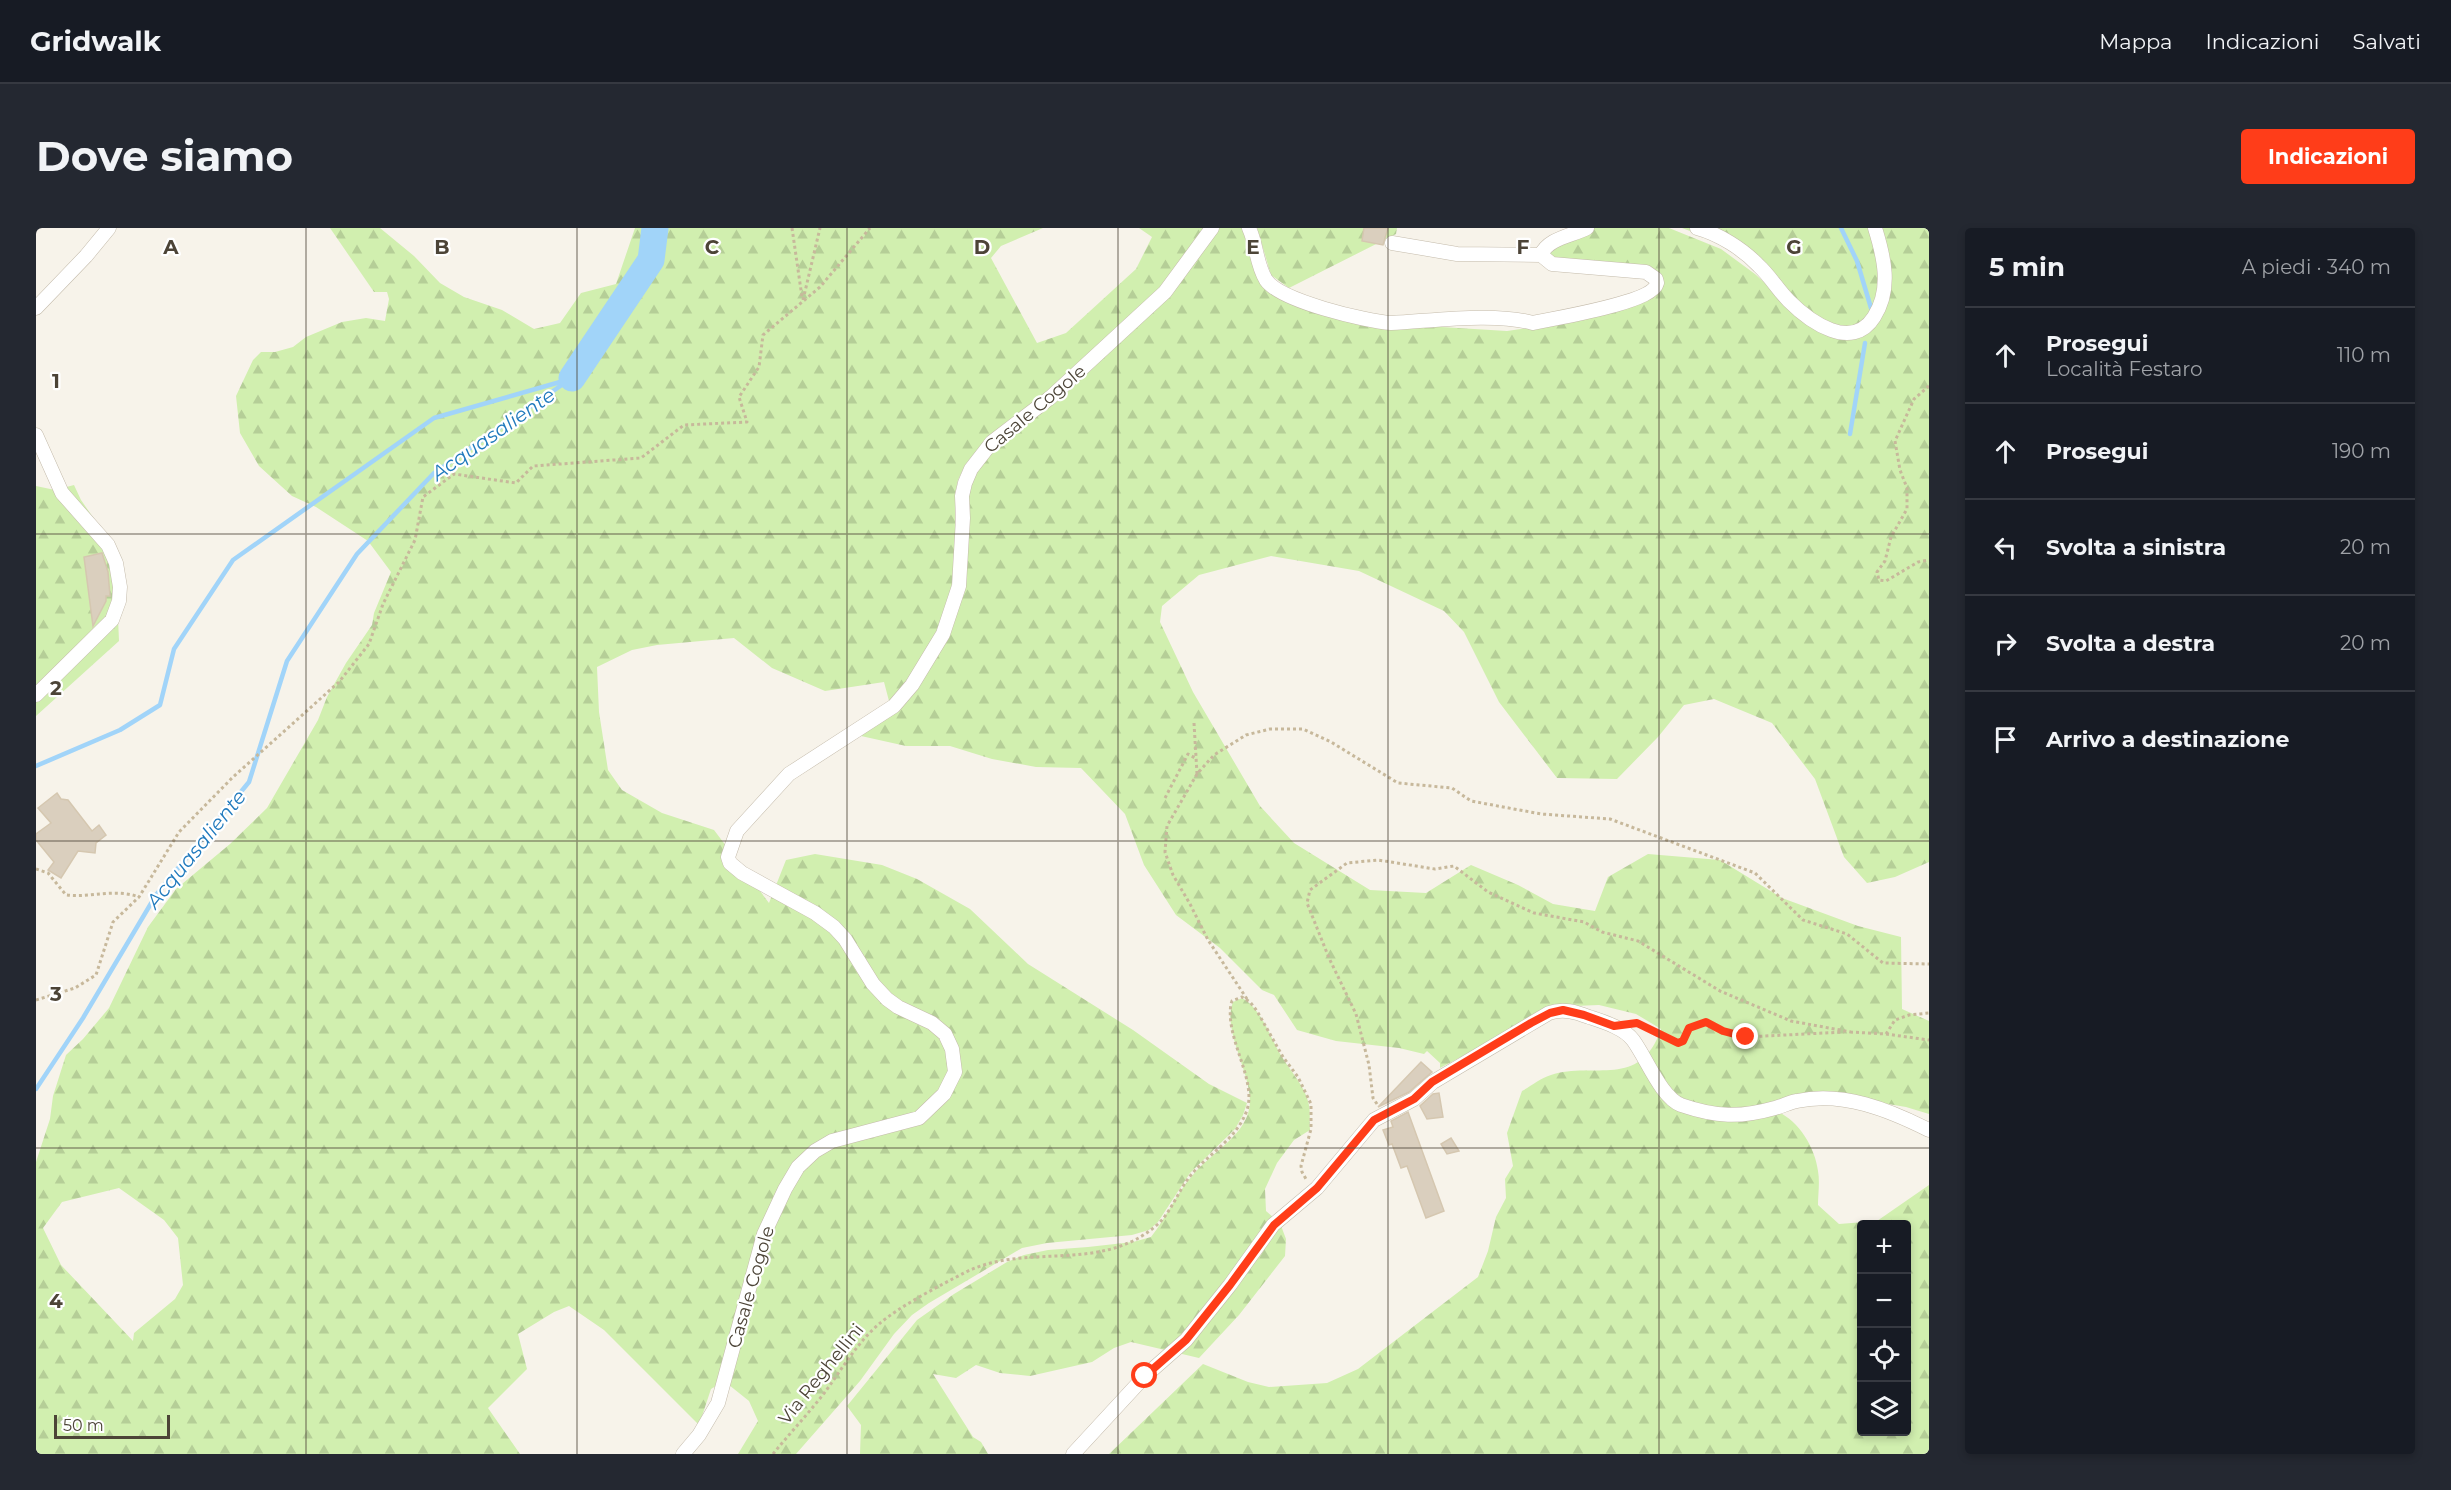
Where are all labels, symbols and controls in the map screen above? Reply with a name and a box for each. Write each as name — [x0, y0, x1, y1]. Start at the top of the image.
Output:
text: Gridwalk — [30, 24, 161, 58]
text: Mappa — [2099, 29, 2172, 54]
text: Indicazioni — [2205, 29, 2320, 54]
text: Salvati — [2353, 29, 2421, 54]
button: Indicazioni — [2241, 129, 2415, 184]
text: Dove siamo — [36, 130, 293, 182]
text: A — [162, 235, 179, 259]
text: B — [434, 235, 450, 259]
text: C — [705, 235, 720, 259]
text: D — [974, 235, 990, 259]
text: E — [1246, 235, 1260, 259]
text: F — [1517, 235, 1530, 259]
text: G — [1786, 235, 1802, 259]
text: 5 min — [1989, 251, 2065, 283]
text: A piedi · 340 m — [2242, 255, 2391, 279]
text: Prosegui — [2046, 330, 2148, 357]
icon: ahead — [1989, 339, 2022, 372]
text: 110 m — [2337, 343, 2391, 367]
text: Località Festaro — [2046, 357, 2203, 381]
street label: Casale Cogole — [980, 360, 1090, 458]
text: 1 — [52, 369, 60, 393]
water label: Acquasaliente — [426, 382, 559, 486]
icon: ahead — [1989, 435, 2022, 468]
text: Prosegui — [2046, 438, 2148, 465]
text: 190 m — [2332, 439, 2391, 463]
icon: left — [1989, 531, 2022, 564]
text: Svolta a sinistra — [2046, 534, 2226, 561]
text: 20 m — [2340, 535, 2391, 559]
icon: right — [1989, 627, 2022, 660]
text: Svolta a destra — [2046, 630, 2215, 657]
text: 20 m — [2340, 631, 2391, 655]
text: 2 — [50, 676, 62, 700]
icon: arrive — [1989, 723, 2022, 756]
text: Arrivo a destinazione — [2046, 726, 2289, 753]
water label: Acquasaliente — [140, 785, 251, 914]
text: 3 — [49, 982, 62, 1006]
route end — [1732, 1023, 1758, 1049]
map controls — [1857, 1220, 1911, 1436]
button: + — [1857, 1220, 1911, 1274]
street label: Casale Cogole — [723, 1223, 779, 1351]
button: − — [1857, 1274, 1911, 1328]
text: 4 — [49, 1289, 63, 1313]
street label: Via Reghellini — [774, 1319, 868, 1429]
button: locate — [1857, 1328, 1911, 1382]
route start — [1131, 1362, 1157, 1388]
button: layers — [1857, 1382, 1911, 1436]
scale bar — [54, 1412, 170, 1440]
text: 50 m — [63, 1416, 104, 1435]

